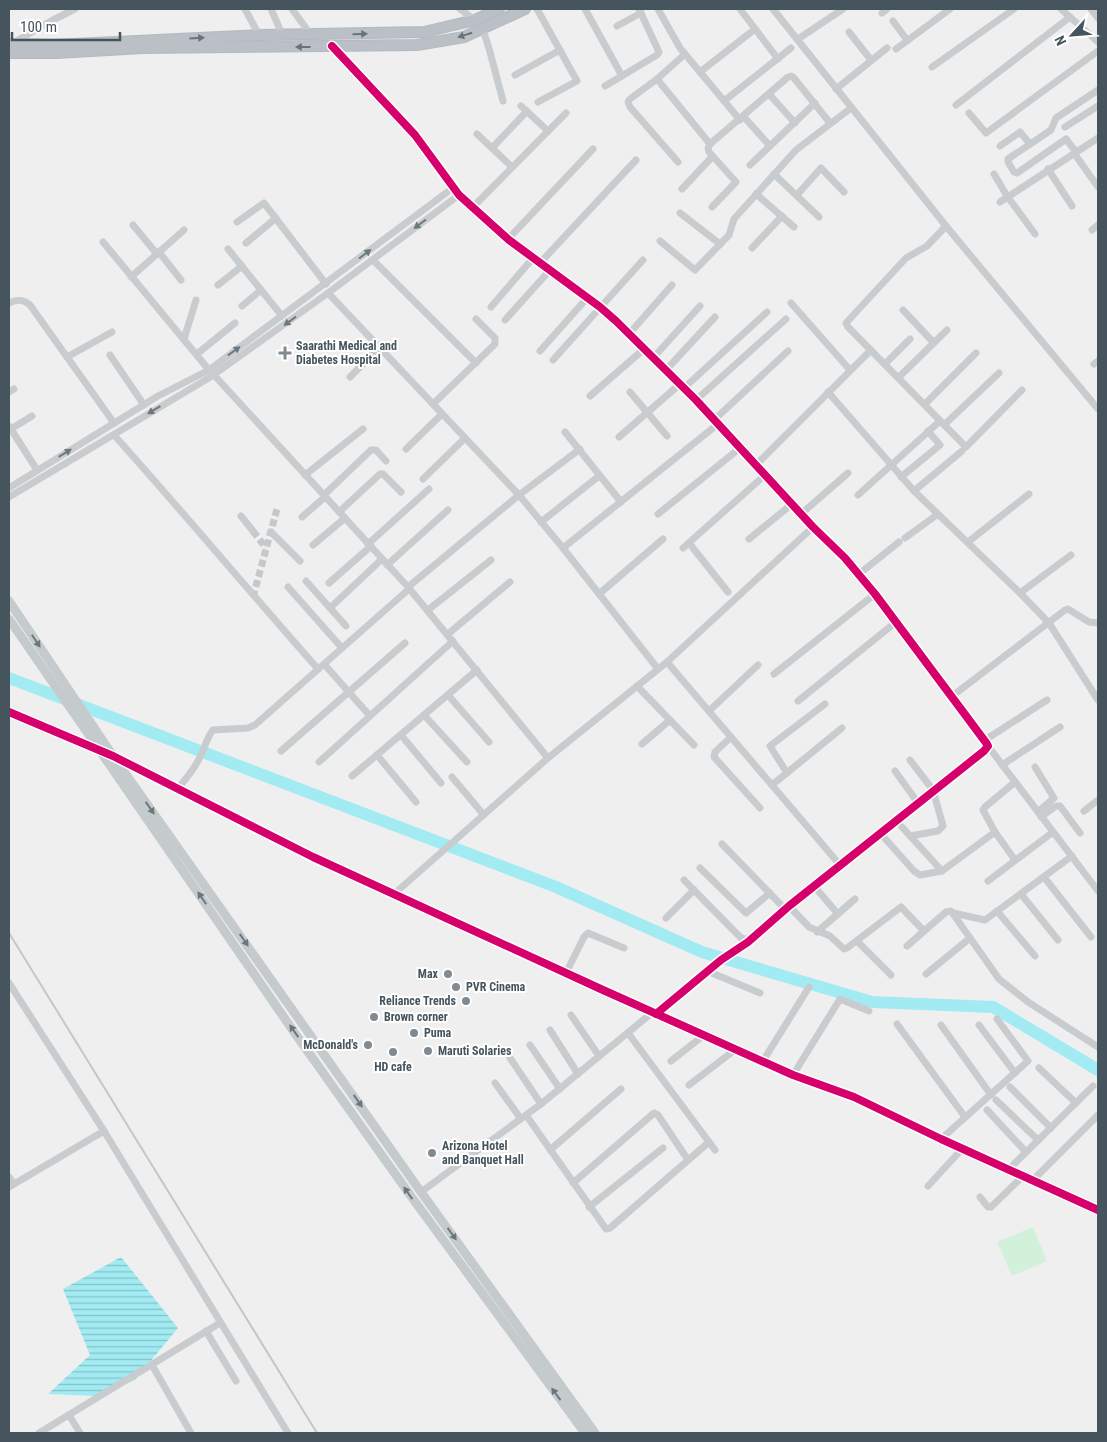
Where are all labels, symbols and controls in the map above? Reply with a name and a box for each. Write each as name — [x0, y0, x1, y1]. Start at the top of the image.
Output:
scale bar — [12, 10, 120, 42]
north arrow — [1047, 10, 1097, 60]
text: 100 m — [20, 18, 57, 36]
one-way arrow — [352, 29, 368, 37]
one-way arrow — [457, 32, 472, 40]
one-way arrow — [190, 33, 206, 41]
text: N — [1051, 33, 1069, 48]
one-way arrow — [295, 42, 311, 50]
one-way arrow — [413, 219, 427, 229]
one-way arrow — [358, 249, 371, 260]
one-way arrow — [283, 315, 296, 325]
place label: Saarathi Medical and Diabetes Hospital — [296, 339, 397, 367]
one-way arrow — [227, 346, 241, 356]
marker: Saarathi Medical and Diabetes Hospital — [278, 346, 292, 360]
one-way arrow — [148, 406, 161, 415]
one-way arrow — [59, 448, 72, 457]
one-way arrow — [31, 634, 41, 648]
one-way arrow — [145, 801, 155, 814]
one-way arrow — [197, 891, 206, 904]
one-way arrow — [239, 933, 249, 947]
place label: Max — [418, 967, 439, 981]
marker: Max — [442, 968, 454, 980]
place label: PVR Cinema — [466, 980, 526, 994]
marker: PVR Cinema — [450, 981, 462, 993]
place label: Reliance Trends — [379, 994, 457, 1008]
marker: Reliance Trends — [460, 995, 472, 1007]
place label: Brown corner — [384, 1010, 448, 1024]
marker: Brown corner — [368, 1011, 380, 1023]
one-way arrow — [289, 1025, 299, 1038]
place label: Puma — [424, 1026, 452, 1040]
marker: Puma — [408, 1027, 420, 1039]
place label: McDonald's — [303, 1038, 359, 1052]
marker: McDonald's — [362, 1039, 374, 1051]
place label: Maruti Solaries — [438, 1044, 512, 1058]
marker: Maruti Solaries — [422, 1045, 434, 1057]
marker: HD cafe — [387, 1046, 399, 1058]
place label: HD cafe — [374, 1060, 412, 1074]
one-way arrow — [353, 1094, 363, 1108]
place label: Arizona Hotel and Banquet Hall — [442, 1139, 524, 1167]
marker: Arizona Hotel and Banquet Hall — [426, 1147, 438, 1159]
one-way arrow — [403, 1186, 413, 1199]
one-way arrow — [447, 1227, 457, 1241]
one-way arrow — [551, 1387, 561, 1401]

